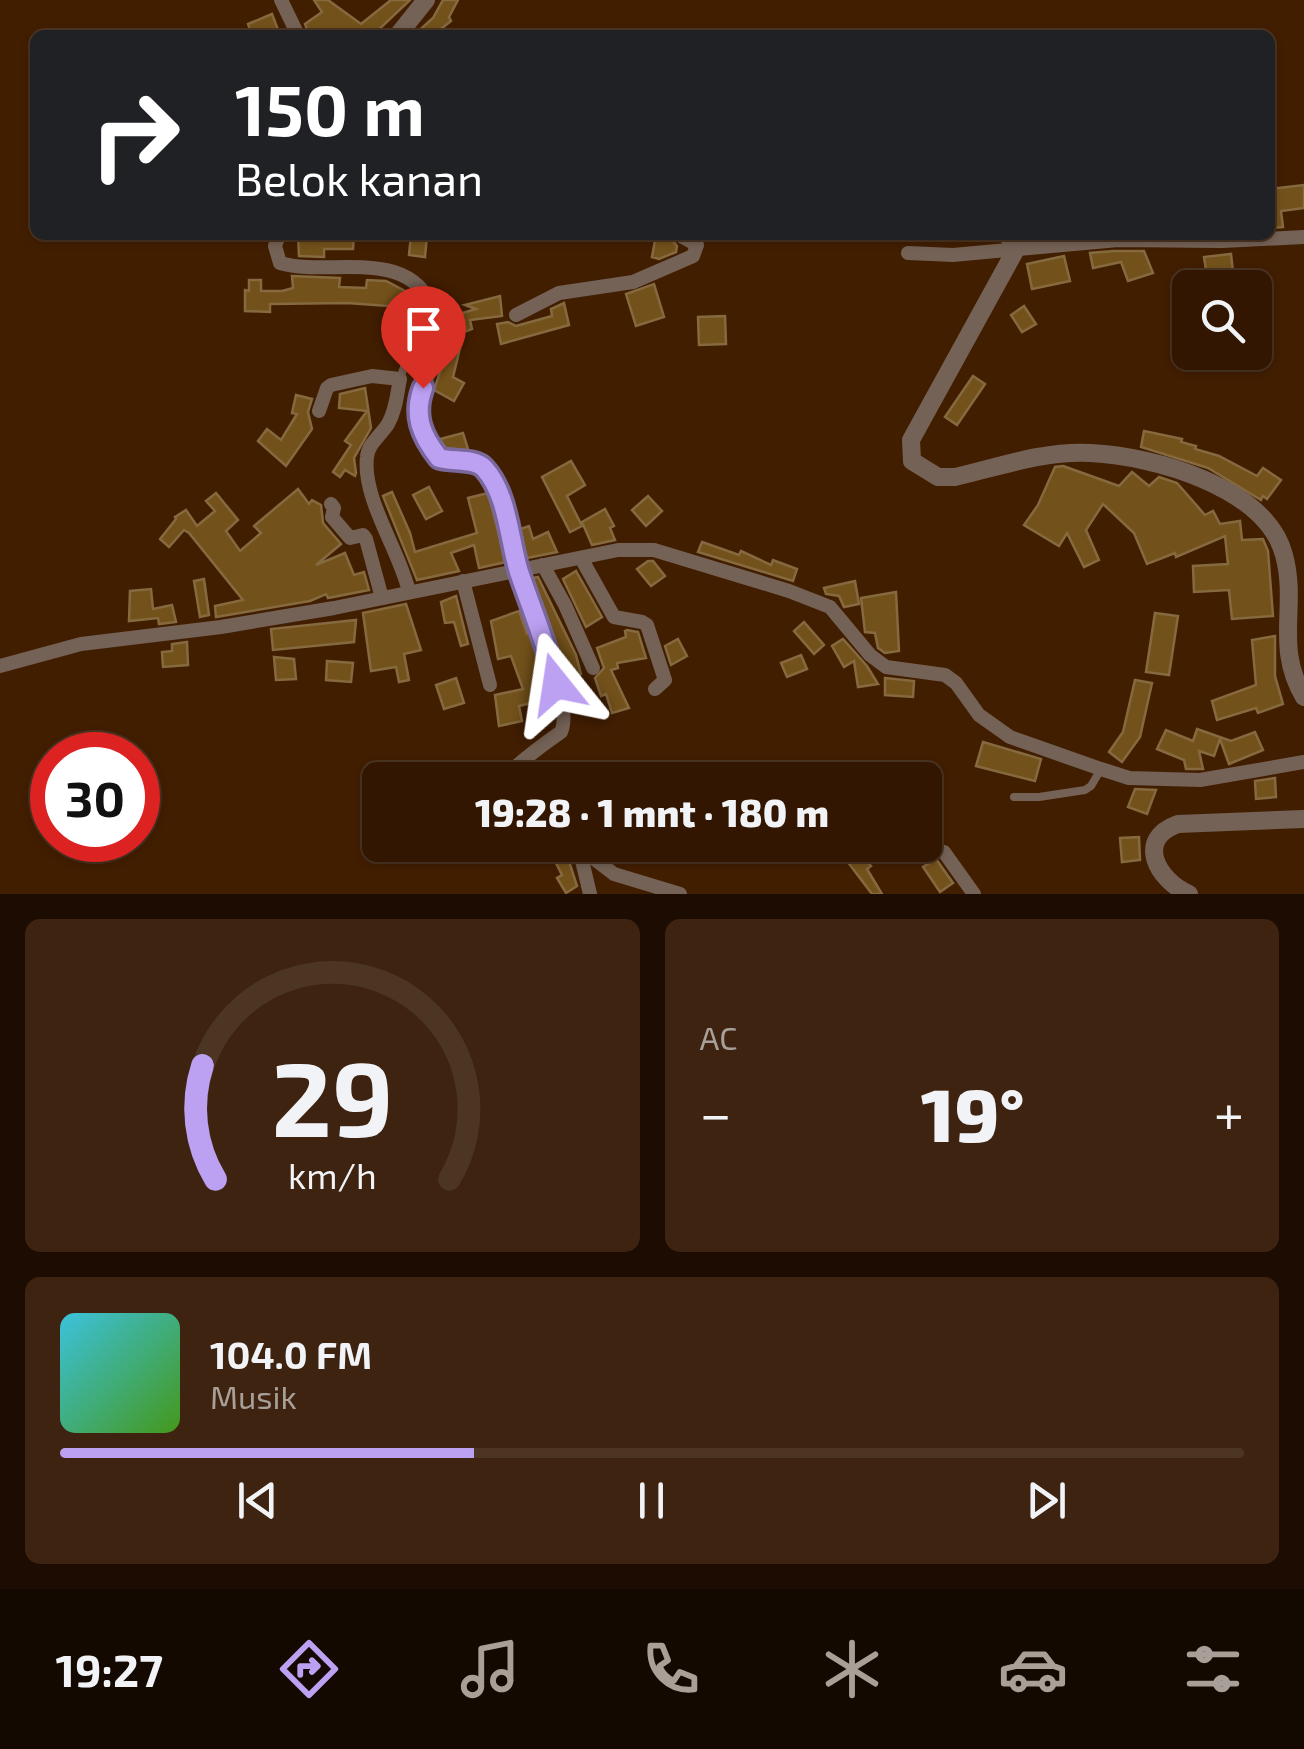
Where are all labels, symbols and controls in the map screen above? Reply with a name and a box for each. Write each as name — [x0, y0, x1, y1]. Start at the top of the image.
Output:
text: 150 m — [235, 66, 425, 150]
icon: right — [70, 70, 200, 200]
text: Belok kanan — [235, 151, 483, 205]
map controls — [1172, 270, 1272, 370]
button: search — [1172, 270, 1272, 370]
pin — [381, 286, 466, 389]
icon: arrive — [396, 301, 451, 356]
position arrow — [504, 632, 608, 736]
speed limit sign: 30 — [30, 732, 160, 862]
text: 19:28 · 1 mnt · 180 m — [475, 789, 829, 835]
text: AC — [700, 1018, 738, 1056]
text: 29 — [271, 1033, 393, 1158]
text: 19° — [921, 1067, 1025, 1157]
text: − — [700, 1079, 732, 1145]
text: + — [1214, 1079, 1244, 1145]
text: km/h — [288, 1153, 377, 1196]
text: 104.0 FM — [210, 1331, 372, 1377]
text: Musik — [210, 1377, 297, 1415]
icon: previous — [230, 1473, 285, 1528]
icon: pause — [624, 1473, 679, 1528]
icon: next — [1019, 1473, 1074, 1528]
icon: directions — [274, 1634, 344, 1704]
icon: music — [455, 1634, 525, 1704]
icon: phone — [636, 1634, 706, 1704]
icon: climate — [817, 1634, 887, 1704]
icon: car — [998, 1634, 1068, 1704]
icon: filters — [1178, 1634, 1248, 1704]
text: 19:27 — [55, 1642, 163, 1696]

